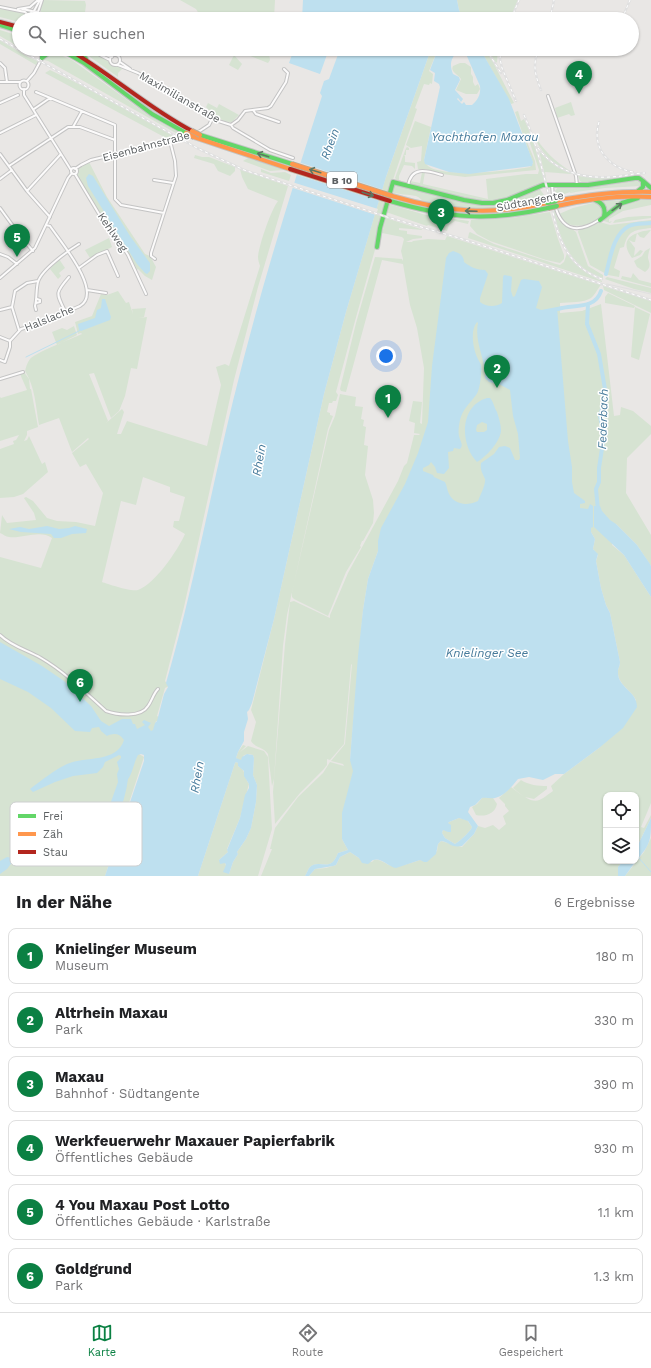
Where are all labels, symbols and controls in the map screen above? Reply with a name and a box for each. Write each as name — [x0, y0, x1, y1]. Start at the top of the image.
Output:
search box — [12, 12, 639, 56]
icon: search — [26, 23, 48, 45]
text: Hier suchen — [58, 25, 145, 43]
pin: 4 — [566, 61, 592, 94]
street label: Maximilianstraße — [137, 69, 222, 126]
water label: Rhein — [318, 127, 342, 161]
street label: Eisenbahnstraße — [101, 129, 191, 164]
water label: Yachthafen Maxau — [432, 130, 539, 144]
one-way arrow — [256, 151, 269, 158]
one-way arrow — [309, 167, 321, 175]
road number: B 10 — [327, 172, 357, 188]
street label: Südtangente — [495, 189, 565, 214]
one-way arrow — [361, 191, 374, 198]
pin: 3 — [428, 199, 454, 232]
one-way arrow — [612, 203, 623, 211]
one-way arrow — [465, 208, 478, 215]
street label: Kehlweg — [95, 210, 130, 254]
pin: 5 — [4, 224, 30, 257]
street label: Halslache — [23, 303, 76, 334]
your location — [376, 346, 396, 366]
pin: 2 — [484, 355, 510, 388]
pin: 1 — [375, 385, 401, 418]
water label: Federbach — [595, 388, 611, 450]
water label: Rhein — [249, 443, 269, 477]
water label: Knielinger See — [446, 646, 528, 660]
pin: 6 — [67, 669, 93, 702]
water label: Rhein — [187, 760, 207, 794]
map controls — [603, 792, 639, 864]
button: locate — [603, 792, 639, 828]
legend — [10, 802, 142, 866]
text: Frei — [43, 810, 63, 823]
text: Zäh — [43, 828, 63, 841]
button: layers — [603, 828, 639, 864]
text: Stau — [43, 846, 68, 859]
text: In der Nähe — [16, 892, 112, 912]
text: 6 Ergebnisse — [554, 895, 635, 910]
text: Knielinger Museum — [55, 940, 197, 958]
text: 1 — [27, 949, 33, 964]
text: 180 m — [596, 949, 634, 964]
text: Museum — [55, 958, 109, 973]
text: Altrhein Maxau — [55, 1004, 168, 1022]
text: 2 — [26, 1013, 34, 1028]
text: 330 m — [594, 1013, 634, 1028]
text: Park — [55, 1022, 83, 1037]
text: Maxau — [55, 1068, 104, 1086]
text: 3 — [26, 1077, 34, 1092]
text: 390 m — [593, 1077, 634, 1092]
text: Bahnhof · Südtangente — [55, 1086, 200, 1101]
text: Werkfeuerwehr Maxauer Papierfabrik — [55, 1132, 335, 1150]
text: 4 — [26, 1141, 34, 1156]
text: 930 m — [594, 1141, 634, 1156]
text: Öffentliches Gebäude — [55, 1150, 193, 1165]
text: 4 You Maxau Post Lotto — [55, 1196, 230, 1214]
text: 5 — [26, 1205, 34, 1220]
text: 1.1 km — [598, 1205, 634, 1220]
text: Öffentliches Gebäude · Karlstraße — [55, 1214, 270, 1229]
text: Goldgrund — [55, 1260, 132, 1278]
text: 6 — [26, 1269, 34, 1284]
text: 1.3 km — [594, 1269, 634, 1284]
text: Park — [55, 1278, 83, 1293]
tab: Karte — [88, 1322, 116, 1359]
tab: Route — [292, 1322, 323, 1359]
tab: Gespeichert — [499, 1322, 563, 1359]

